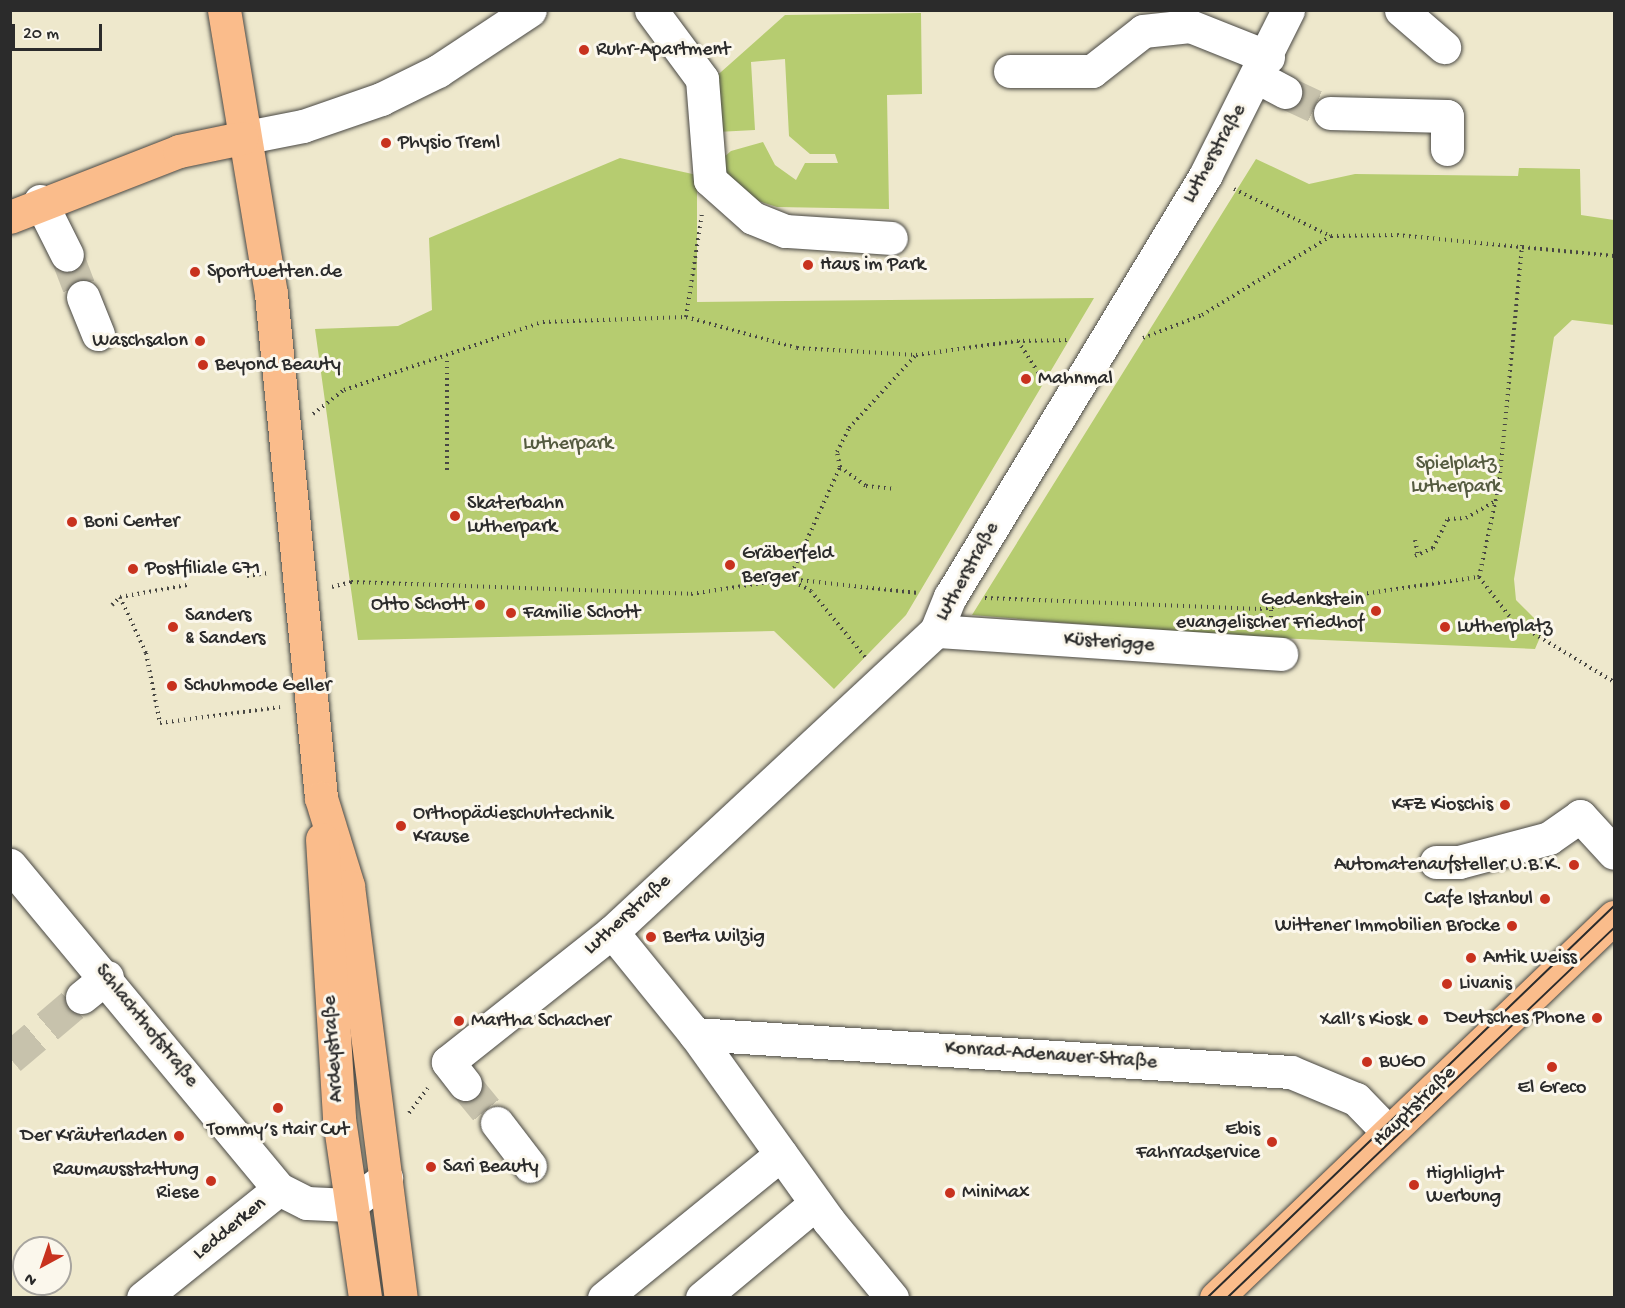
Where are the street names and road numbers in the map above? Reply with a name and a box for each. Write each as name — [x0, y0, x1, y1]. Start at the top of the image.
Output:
street label: Lutherstraße — [1178, 100, 1252, 208]
street label: Lutherstraße — [931, 518, 1005, 626]
street label: Küsterigge — [1063, 628, 1155, 658]
street label: Lutherstraße — [579, 870, 677, 960]
street label: Schlachthofstraße — [89, 960, 203, 1092]
street label: Ardeystraße — [318, 995, 350, 1103]
street label: Konrad-Adenauer-Straße — [944, 1037, 1158, 1075]
street label: Hauptstraße — [1369, 1062, 1461, 1152]
street label: Ledderken — [189, 1192, 271, 1266]

